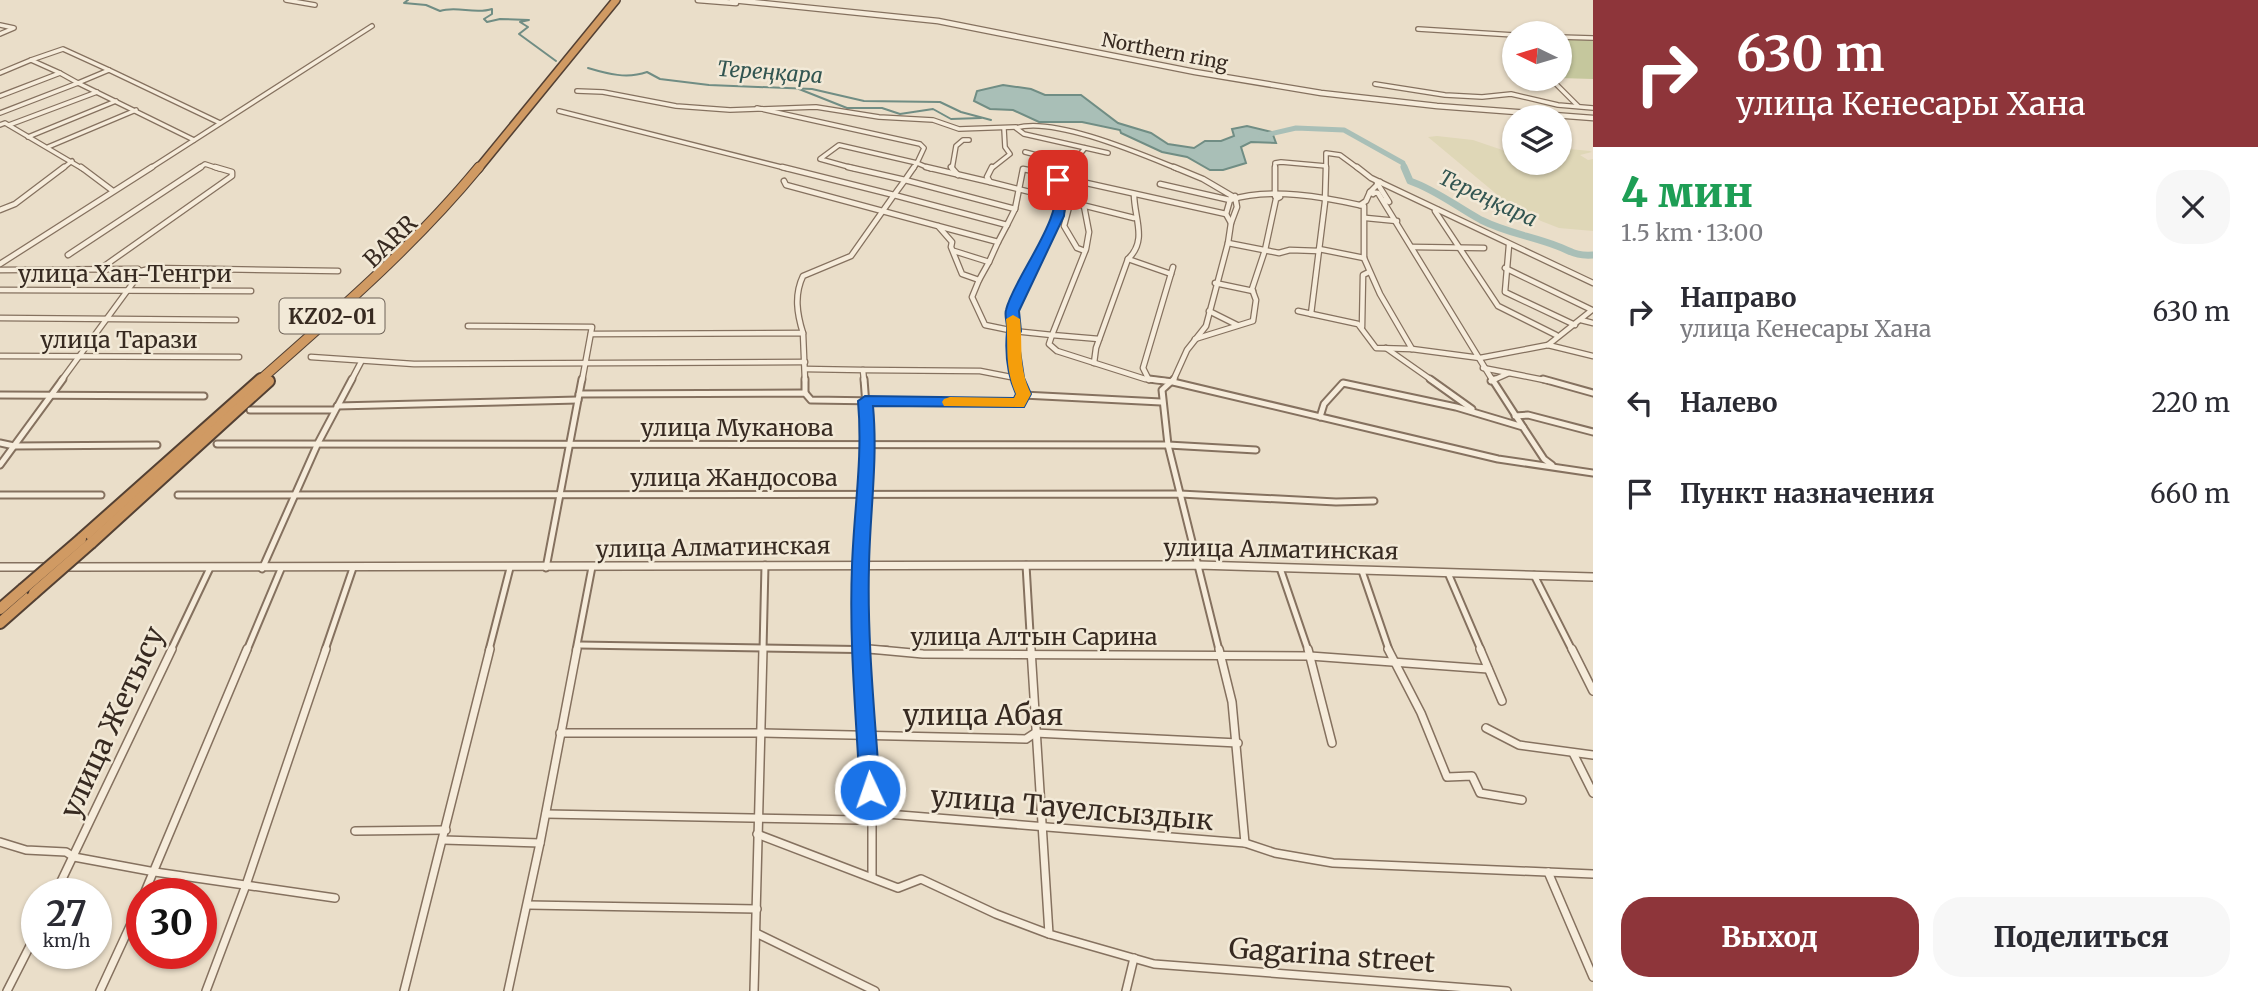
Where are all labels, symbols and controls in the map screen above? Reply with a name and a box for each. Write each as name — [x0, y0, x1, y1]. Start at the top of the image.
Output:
north arrow — [1502, 21, 1572, 91]
map controls — [1502, 21, 1572, 175]
text: 630 m — [1736, 23, 1885, 84]
street label: Northern ring — [1100, 27, 1231, 75]
icon: right — [1621, 28, 1712, 119]
water label: Тереңқара — [716, 55, 824, 89]
text: улица Кенесары Хана — [1736, 84, 2086, 124]
button: layers — [1502, 105, 1572, 175]
pin — [1028, 150, 1088, 210]
icon: arrive — [1039, 161, 1077, 199]
water label: Тереңқара — [1434, 163, 1542, 233]
text: 4 мин — [1621, 166, 1753, 218]
button: close — [2156, 170, 2230, 244]
street label: BARR — [357, 208, 423, 274]
text: 1.5 km · 13:00 — [1621, 218, 1763, 247]
street label: улица Хан-Тенгри — [18, 259, 232, 288]
text: Направо — [1680, 281, 1797, 314]
icon: right — [1621, 293, 1659, 331]
text: 630 m — [2153, 295, 2230, 328]
road number: KZ02-01 — [280, 298, 384, 334]
text: улица Кенесары Хана — [1680, 314, 1931, 343]
street label: улица Тарази — [40, 325, 198, 354]
icon: left — [1621, 384, 1659, 422]
text: Налево — [1680, 386, 1778, 419]
text: 220 m — [2151, 386, 2230, 419]
street label: улица Муканова — [640, 413, 834, 442]
street label: улица Жандосова — [630, 463, 838, 492]
icon: arrive — [1621, 475, 1659, 513]
text: Пункт назначения — [1680, 477, 1934, 510]
text: 660 m — [2150, 477, 2230, 510]
street label: улица Алматинская — [595, 530, 831, 564]
street label: улица Алматинская — [1163, 532, 1399, 566]
street label: улица Жетысу — [52, 620, 172, 824]
street label: улица Алтын Сарина — [911, 622, 1157, 651]
street label: улица Абая — [903, 697, 1063, 733]
position arrow — [833, 753, 907, 827]
street label: улица Тауелсыздык — [929, 778, 1215, 838]
speed limit sign: 30 — [126, 878, 217, 969]
text: 27 — [46, 892, 87, 936]
button: Выход — [1621, 897, 1919, 977]
button: Поделиться — [1933, 897, 2230, 977]
text: km/h — [43, 929, 90, 952]
street label: Gagarina street — [1228, 930, 1436, 980]

